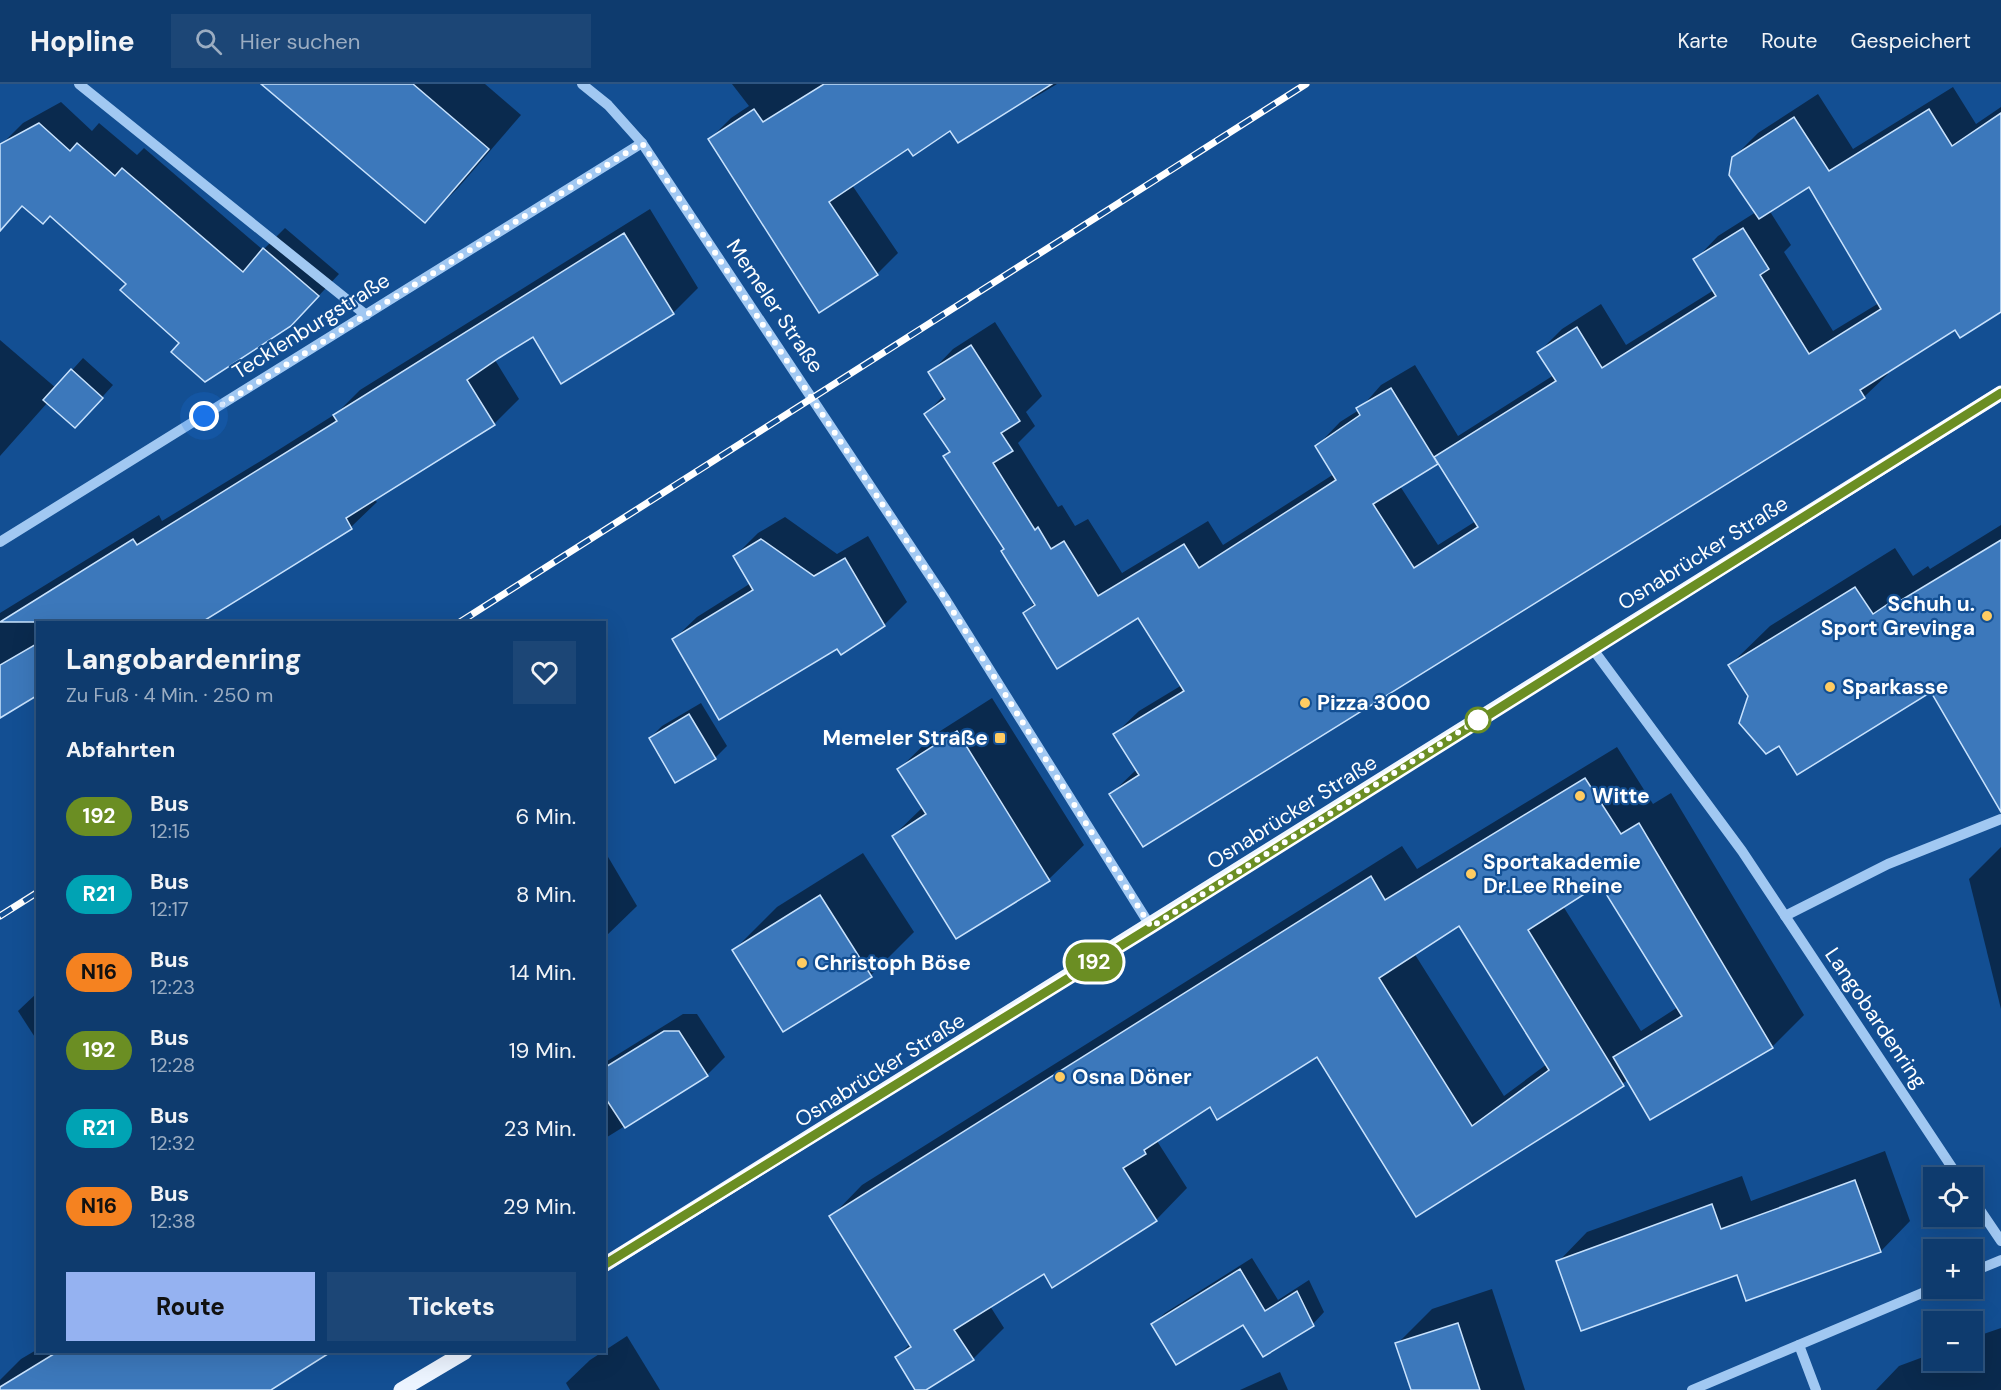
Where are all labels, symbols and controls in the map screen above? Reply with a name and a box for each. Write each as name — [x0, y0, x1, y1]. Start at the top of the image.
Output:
search box — [171, 14, 591, 68]
text: Hopline — [30, 23, 135, 60]
icon: search — [192, 25, 225, 58]
text: Hier suchen — [240, 27, 360, 56]
text: Karte — [1677, 27, 1728, 55]
text: Route — [1761, 27, 1817, 55]
text: Gespeichert — [1850, 27, 1971, 55]
street label: Memeler Straße — [720, 234, 830, 378]
street label: Tecklenburgstraße — [227, 266, 395, 386]
your location — [189, 401, 219, 431]
street label: Osnabrücker Straße — [1613, 489, 1793, 617]
place label: Schuh u. Sport Grevinga — [1821, 590, 1975, 642]
marker: Schuh u. Sport Grevinga — [1980, 609, 1994, 623]
text: Langobardenring — [66, 641, 302, 678]
button: heart — [513, 641, 576, 704]
place label: Sparkasse — [1842, 673, 1948, 701]
marker: Sparkasse — [1823, 680, 1837, 694]
text: Zu Fuß · 4 Min. · 250 m — [66, 682, 273, 708]
place label: Pizza 3000 — [1317, 689, 1430, 717]
marker: Pizza 3000 — [1298, 696, 1312, 710]
unlabelled marker — [1465, 707, 1491, 733]
place label: Memeler Straße — [822, 724, 988, 752]
marker: Memeler Straße — [993, 731, 1007, 745]
text: Abfahrten — [66, 735, 175, 764]
street label: Osnabrücker Straße — [1202, 748, 1382, 876]
place label: Witte — [1592, 782, 1650, 810]
text: Bus — [150, 789, 189, 818]
marker: Witte — [1573, 789, 1587, 803]
text: 192 — [83, 802, 115, 830]
text: 6 Min. — [516, 802, 576, 831]
text: 12:15 — [150, 818, 190, 844]
place label: Sportakademie Dr.Lee Rheine — [1483, 848, 1641, 900]
text: Bus — [150, 867, 189, 896]
marker: Sportakademie Dr.Lee Rheine — [1464, 867, 1478, 881]
text: R21 — [82, 880, 116, 908]
text: 8 Min. — [516, 880, 576, 909]
text: 12:17 — [150, 896, 189, 922]
line badge: 192 — [1060, 942, 1128, 982]
street label: Langobardenring — [1819, 942, 1934, 1094]
text: Bus — [150, 945, 189, 974]
text: 192 — [1078, 948, 1110, 976]
place label: Christoph Böse — [814, 949, 971, 977]
marker: Christoph Böse — [795, 956, 809, 970]
text: N16 — [81, 958, 117, 986]
text: 14 Min. — [509, 958, 576, 987]
text: 12:23 — [150, 974, 195, 1000]
street label: Osnabrücker Straße — [790, 1006, 970, 1134]
text: Bus — [150, 1023, 189, 1052]
text: 192 — [83, 1036, 115, 1064]
text: 19 Min. — [509, 1036, 576, 1065]
text: 12:28 — [150, 1052, 195, 1078]
place label: Osna Döner — [1072, 1063, 1192, 1091]
marker: Osna Döner — [1053, 1070, 1067, 1084]
text: Bus — [150, 1101, 189, 1130]
text: R21 — [82, 1114, 116, 1142]
text: 23 Min. — [504, 1114, 576, 1143]
text: 12:32 — [150, 1130, 195, 1156]
map controls — [1923, 1167, 1983, 1371]
button: locate — [1923, 1167, 1983, 1227]
text: Bus — [150, 1179, 189, 1208]
text: N16 — [81, 1192, 117, 1220]
text: 29 Min. — [503, 1192, 576, 1221]
text: 12:38 — [150, 1208, 196, 1234]
button: + — [1923, 1239, 1983, 1299]
button: Route — [66, 1272, 315, 1341]
button: Tickets — [327, 1272, 576, 1341]
button: − — [1923, 1311, 1983, 1371]

